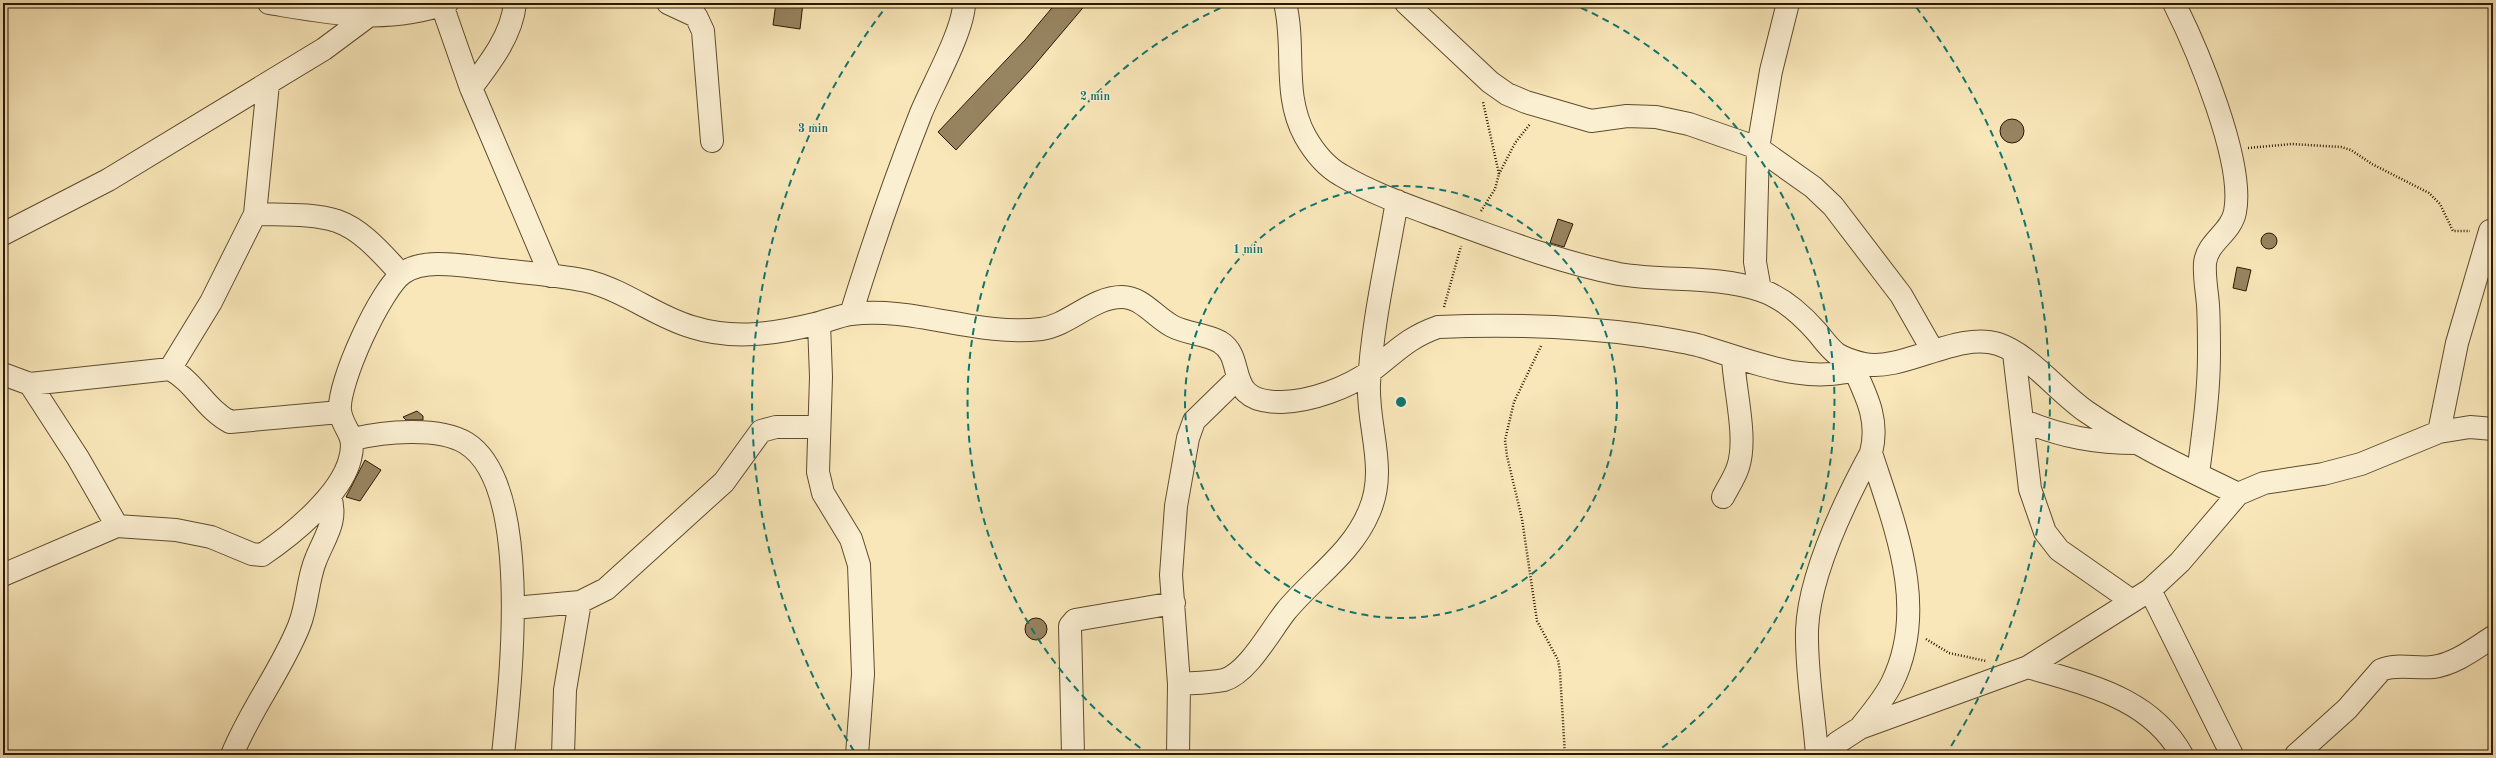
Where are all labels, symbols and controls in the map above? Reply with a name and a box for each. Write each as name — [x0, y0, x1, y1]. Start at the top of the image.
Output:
text: 2 min — [1080, 91, 1110, 103]
text: 3 min — [798, 123, 828, 135]
text: 1 min — [1233, 244, 1263, 256]
centre of rings — [1394, 395, 1408, 409]

